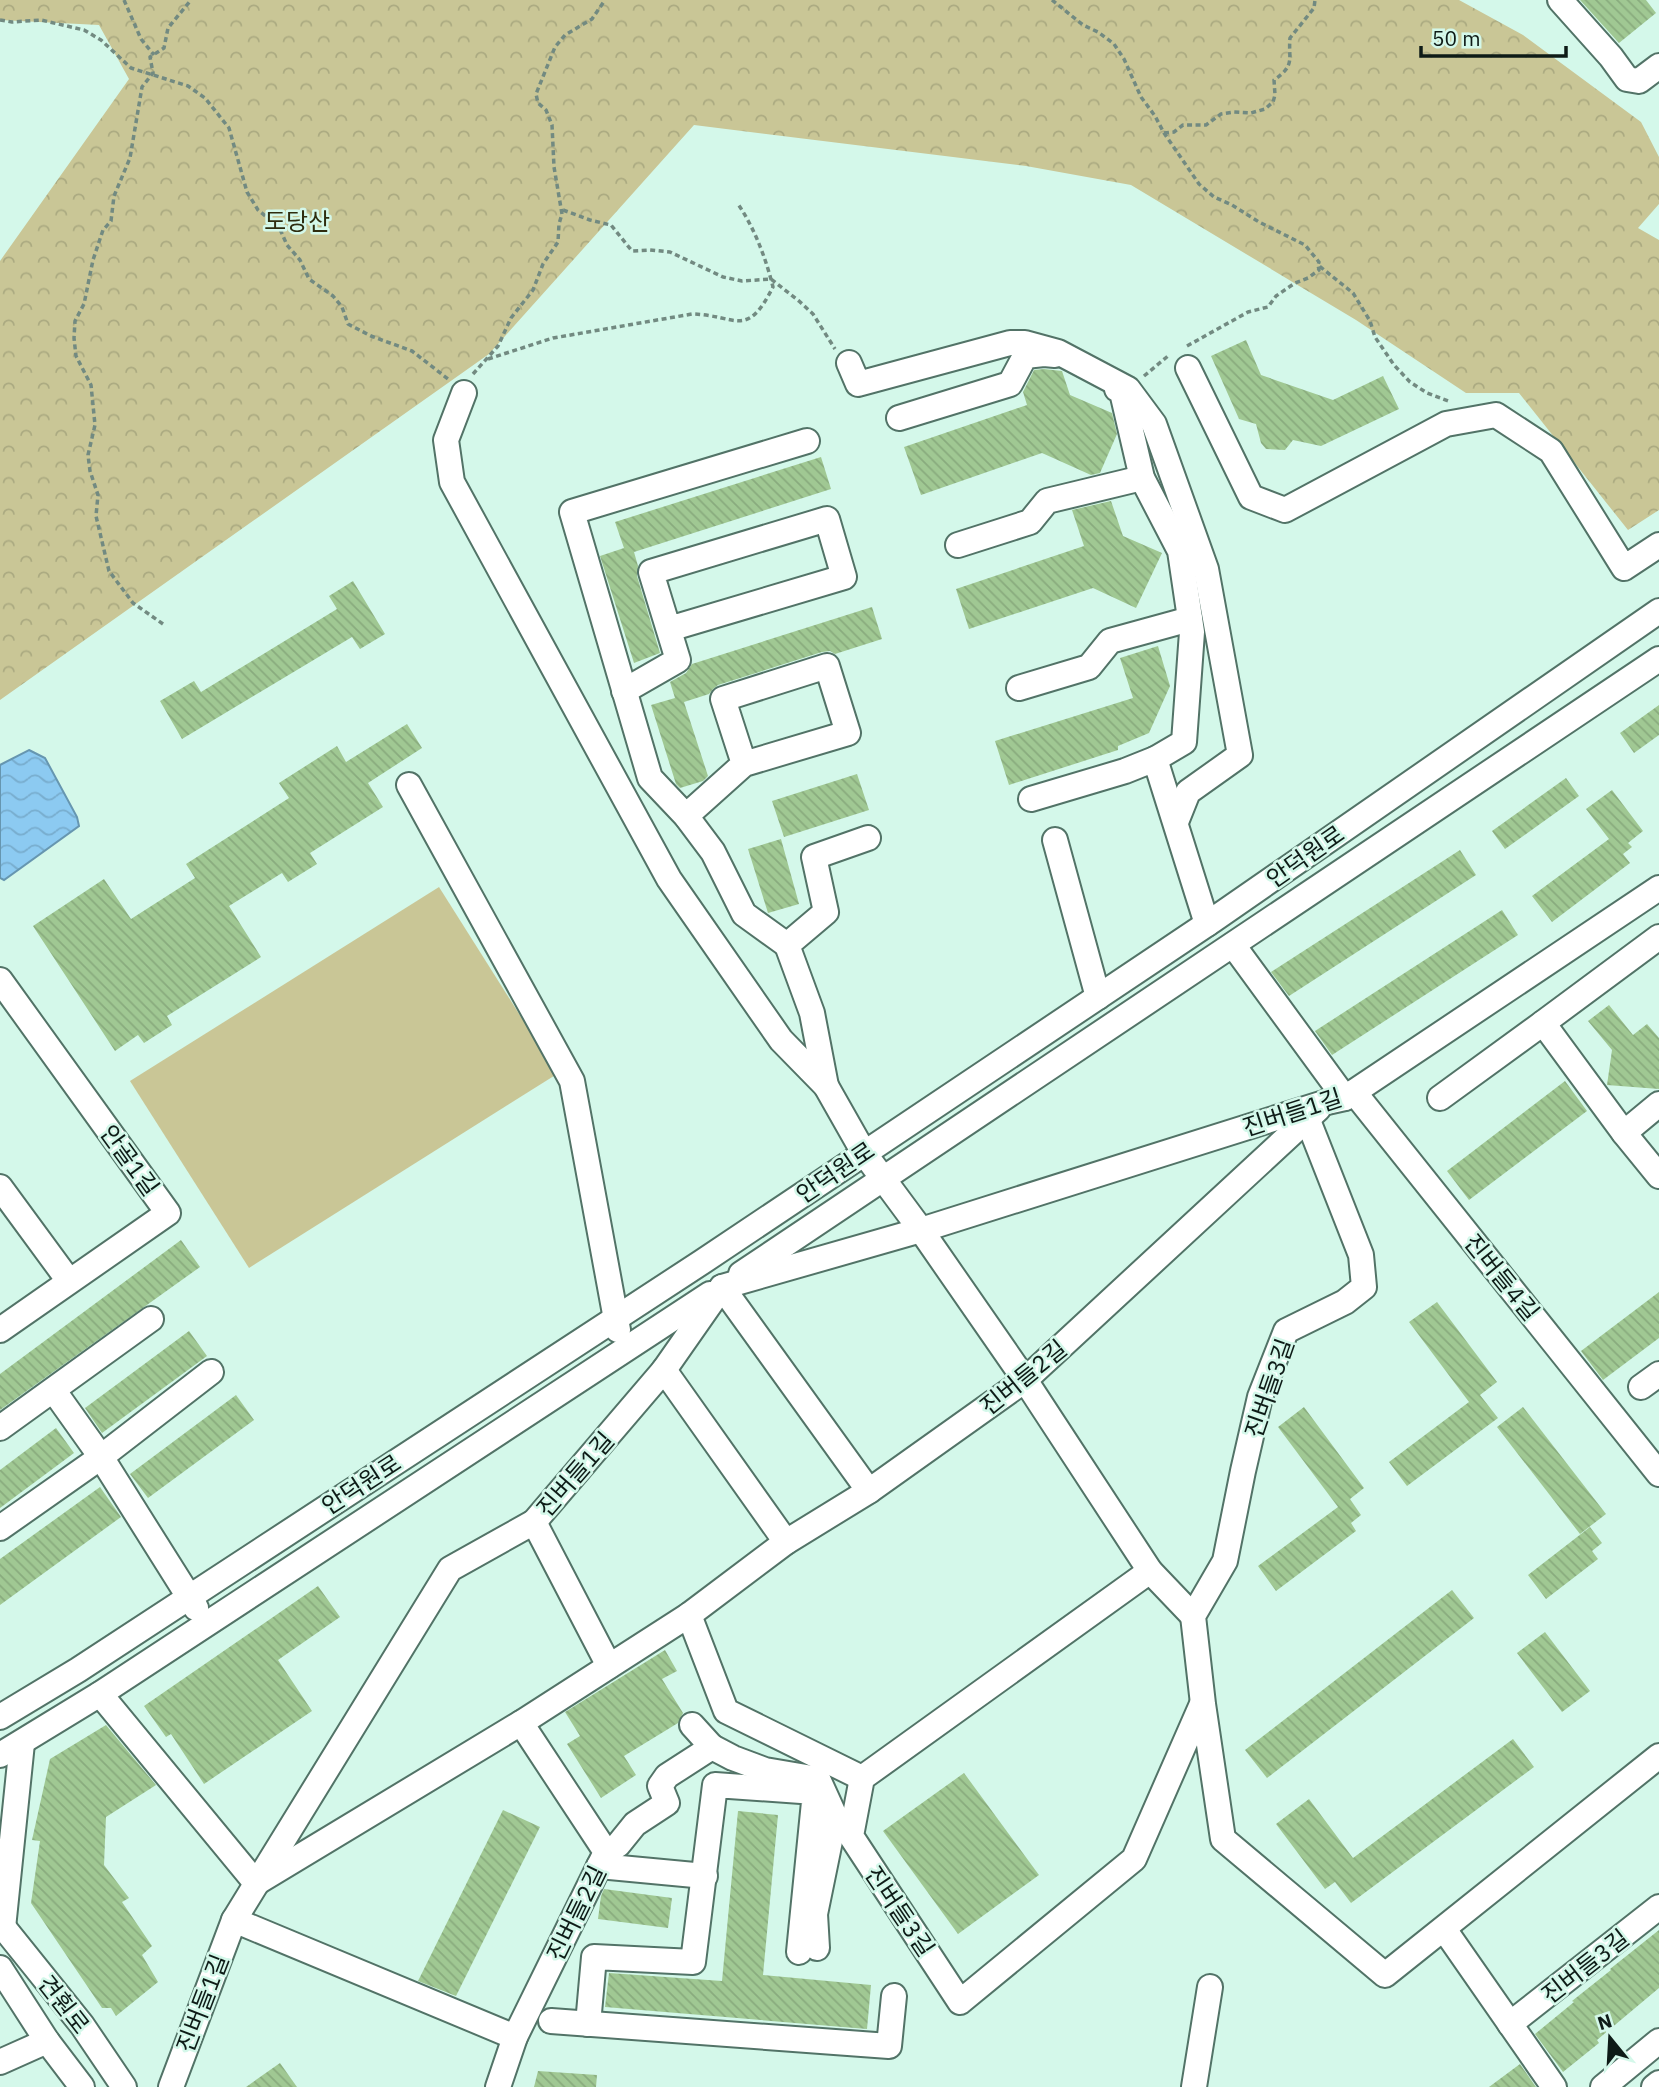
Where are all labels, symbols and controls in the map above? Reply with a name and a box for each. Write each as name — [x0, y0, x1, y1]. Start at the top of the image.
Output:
scale bar — [1421, 14, 1566, 58]
text: 50 m — [1432, 24, 1481, 52]
park label: 도당산 — [264, 205, 330, 237]
street label: 안덕원로 — [1260, 818, 1350, 894]
street label: 진버들1길 — [1238, 1081, 1346, 1143]
street label: 안골1길 — [93, 1118, 167, 1202]
street label: 안덕원로 — [789, 1134, 881, 1210]
street label: 진버들4길 — [1457, 1227, 1547, 1327]
street label: 진버들2길 — [973, 1332, 1073, 1422]
street label: 진버들3길 — [1237, 1334, 1301, 1442]
street label: 진버들1길 — [529, 1425, 621, 1523]
street label: 안덕원로 — [315, 1447, 407, 1521]
street label: 진버들3길 — [858, 1859, 942, 1963]
street label: 진버들2길 — [539, 1860, 613, 1966]
street label: 진버들3길 — [1535, 1922, 1635, 2010]
street label: 진버들1길 — [169, 1949, 235, 2057]
street label: 견훤로 — [31, 1968, 97, 2040]
north arrow — [1575, 2003, 1645, 2073]
text: N — [1594, 2008, 1615, 2035]

